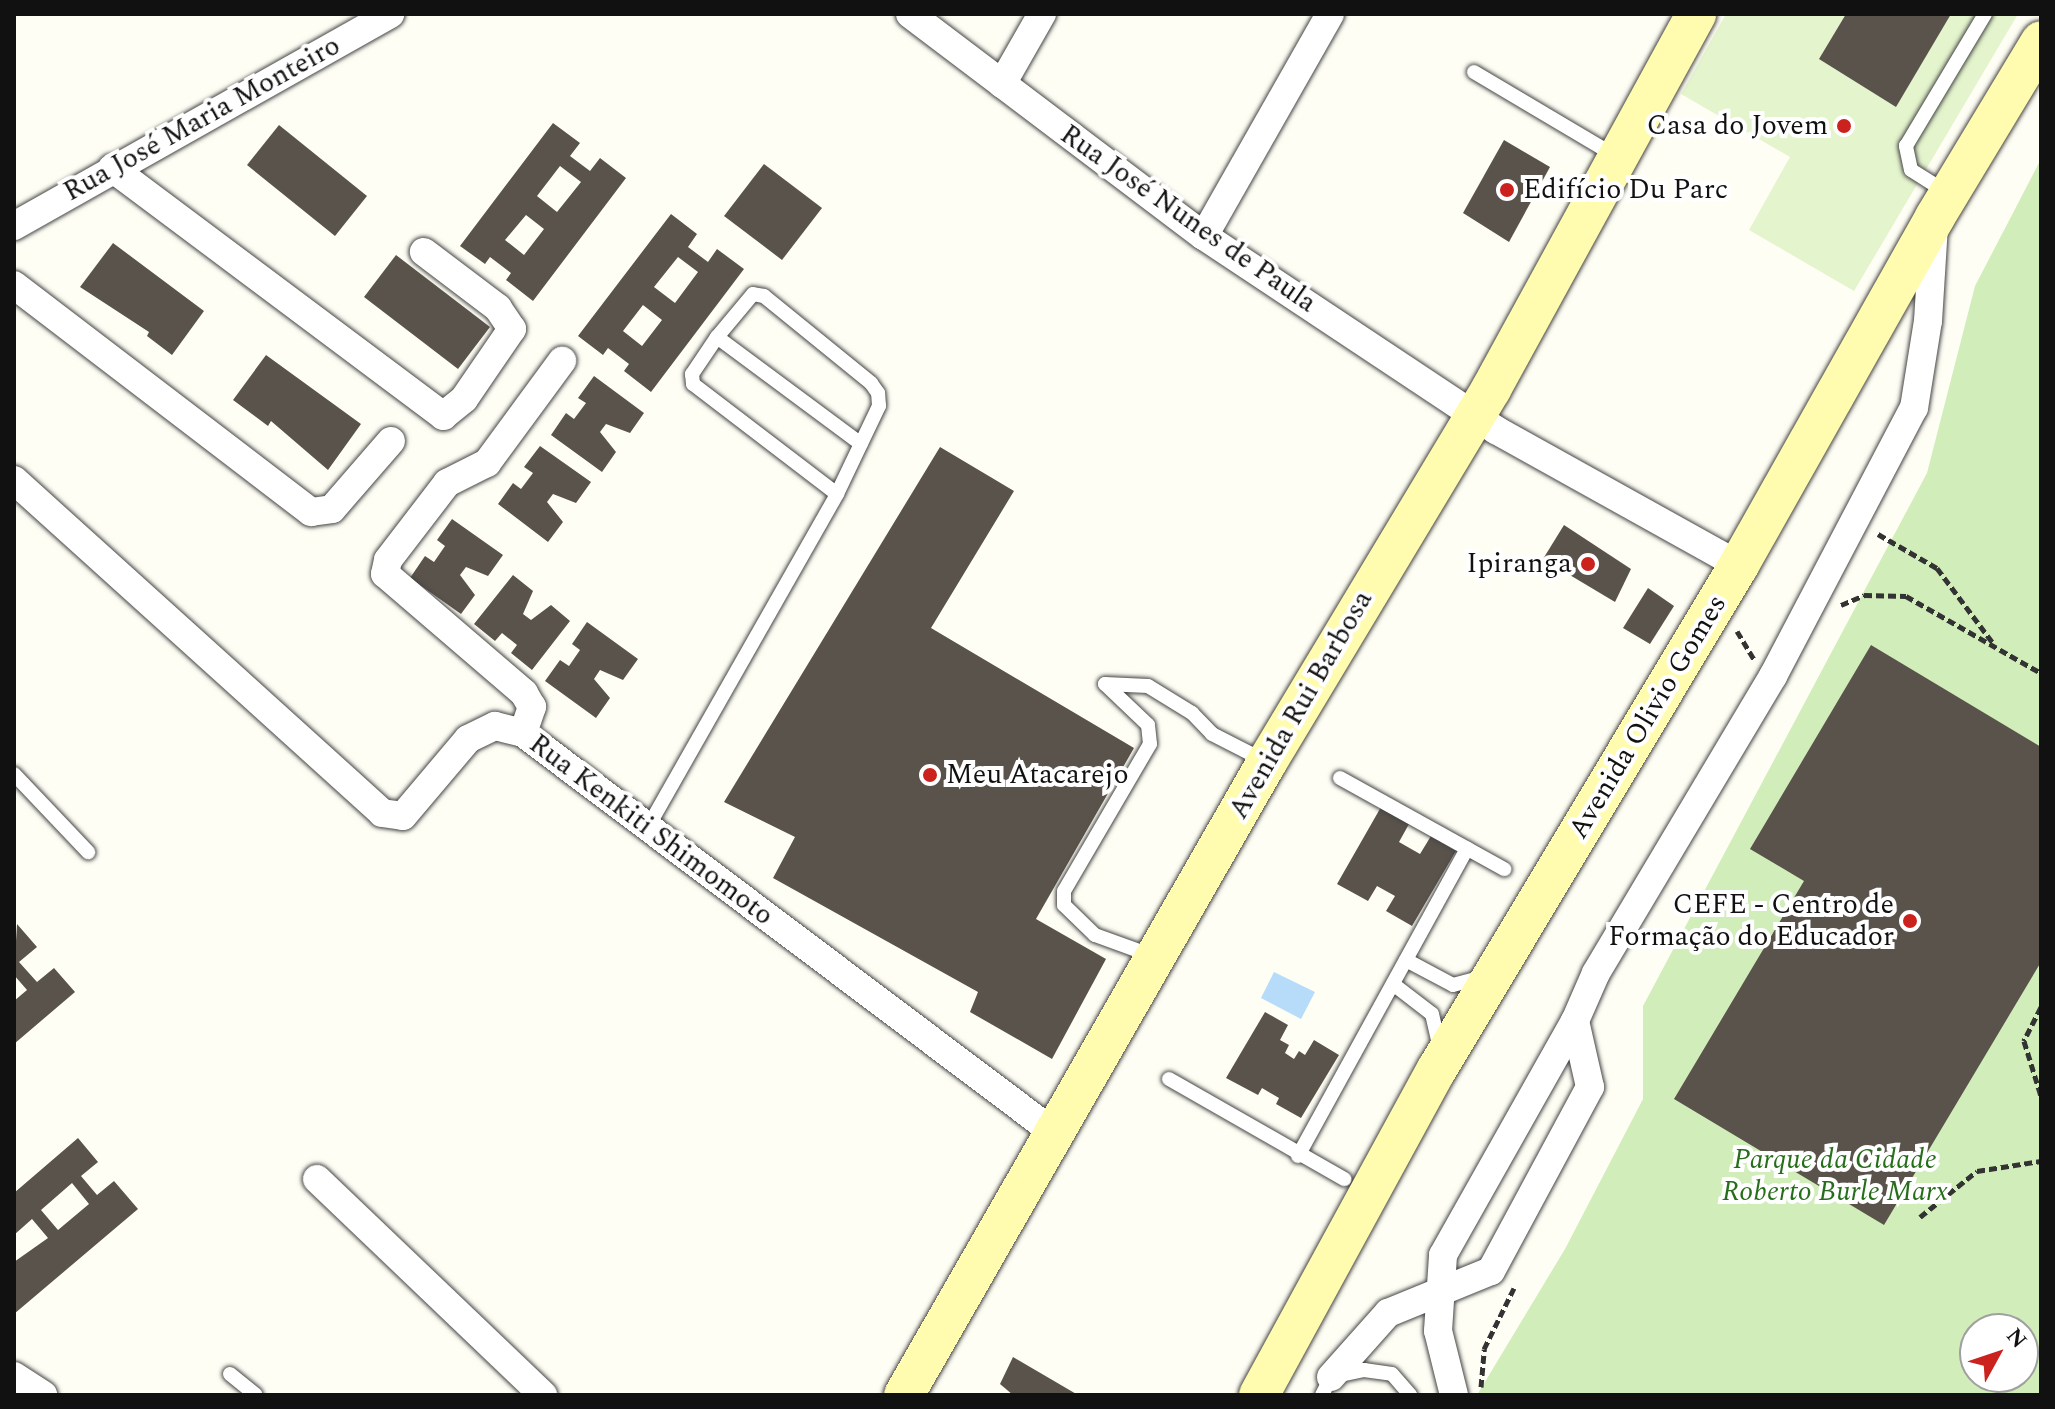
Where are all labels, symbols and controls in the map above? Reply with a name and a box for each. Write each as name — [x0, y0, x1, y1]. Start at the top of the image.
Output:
street label: Rua José Maria Monteiro — [58, 29, 346, 209]
place label: Casa do Jovem — [1647, 109, 1828, 143]
marker: Casa do Jovem — [1835, 117, 1853, 135]
street label: Rua José Nunes de Paula — [1053, 118, 1323, 320]
place label: Edifício Du Parc — [1523, 173, 1728, 207]
marker: Edifício Du Parc — [1498, 181, 1516, 199]
place label: Ipiranga — [1466, 547, 1572, 581]
marker: Ipiranga — [1579, 555, 1597, 573]
street label: Avenida Rui Barbosa — [1222, 585, 1380, 825]
street label: Avenida Olivio Gomes — [1562, 589, 1734, 845]
street label: Rua Kenkiti Shimomoto — [522, 727, 780, 933]
place label: Meu Atacarejo — [946, 758, 1129, 792]
marker: Meu Atacarejo — [921, 766, 939, 784]
place label: CEFE - Centro de Formação do Educador — [1608, 888, 1894, 954]
marker: CEFE - Centro de Formação do Educador — [1901, 912, 1919, 930]
park label: Parque da Cidade Roberto Burle Marx — [1722, 1143, 1948, 1209]
north arrow — [1959, 1313, 2039, 1393]
text: N — [1998, 1321, 2035, 1356]

